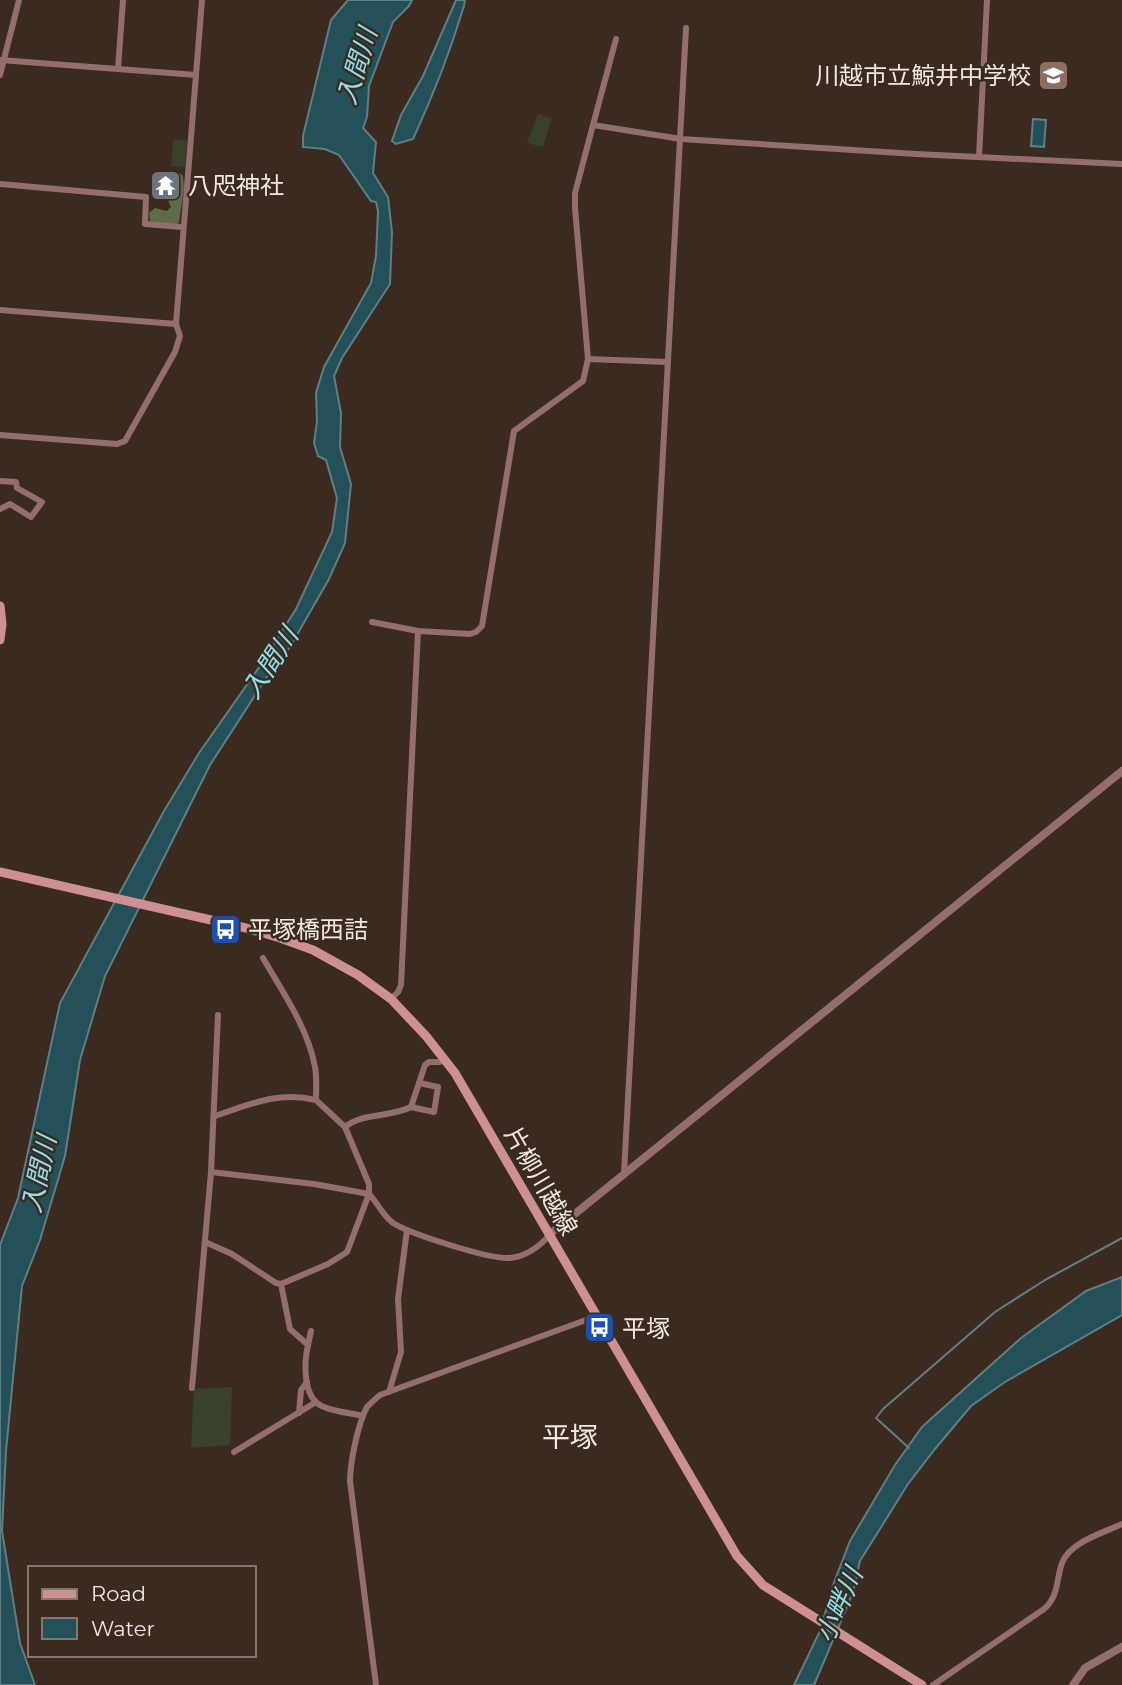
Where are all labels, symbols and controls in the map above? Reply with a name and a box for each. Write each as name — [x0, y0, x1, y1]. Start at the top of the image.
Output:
water label: 入間川 — [330, 21, 385, 108]
school or university icon: 川越市立鯨井中学校 — [1037, 58, 1071, 92]
place label: 川越市立鯨井中学校 — [815, 61, 1031, 90]
temple icon: 八咫神社 — [148, 168, 182, 202]
place label: 八咫神社 — [188, 171, 284, 200]
water label: 入間川 — [235, 619, 306, 704]
bus stop icon: 平塚橋西詰 — [208, 912, 242, 946]
place label: 平塚橋西詰 — [248, 915, 368, 944]
street label: 片柳川越線 — [498, 1122, 584, 1240]
water label: 入間川 — [15, 1130, 63, 1215]
bus stop icon: 平塚 — [582, 1311, 616, 1345]
place label: 平塚 — [622, 1314, 670, 1343]
district label: 平塚 — [542, 1420, 598, 1454]
water label: 小畔川 — [809, 1560, 871, 1647]
legend — [28, 1566, 256, 1657]
text: Road — [91, 1581, 146, 1606]
text: Water — [91, 1616, 155, 1641]

